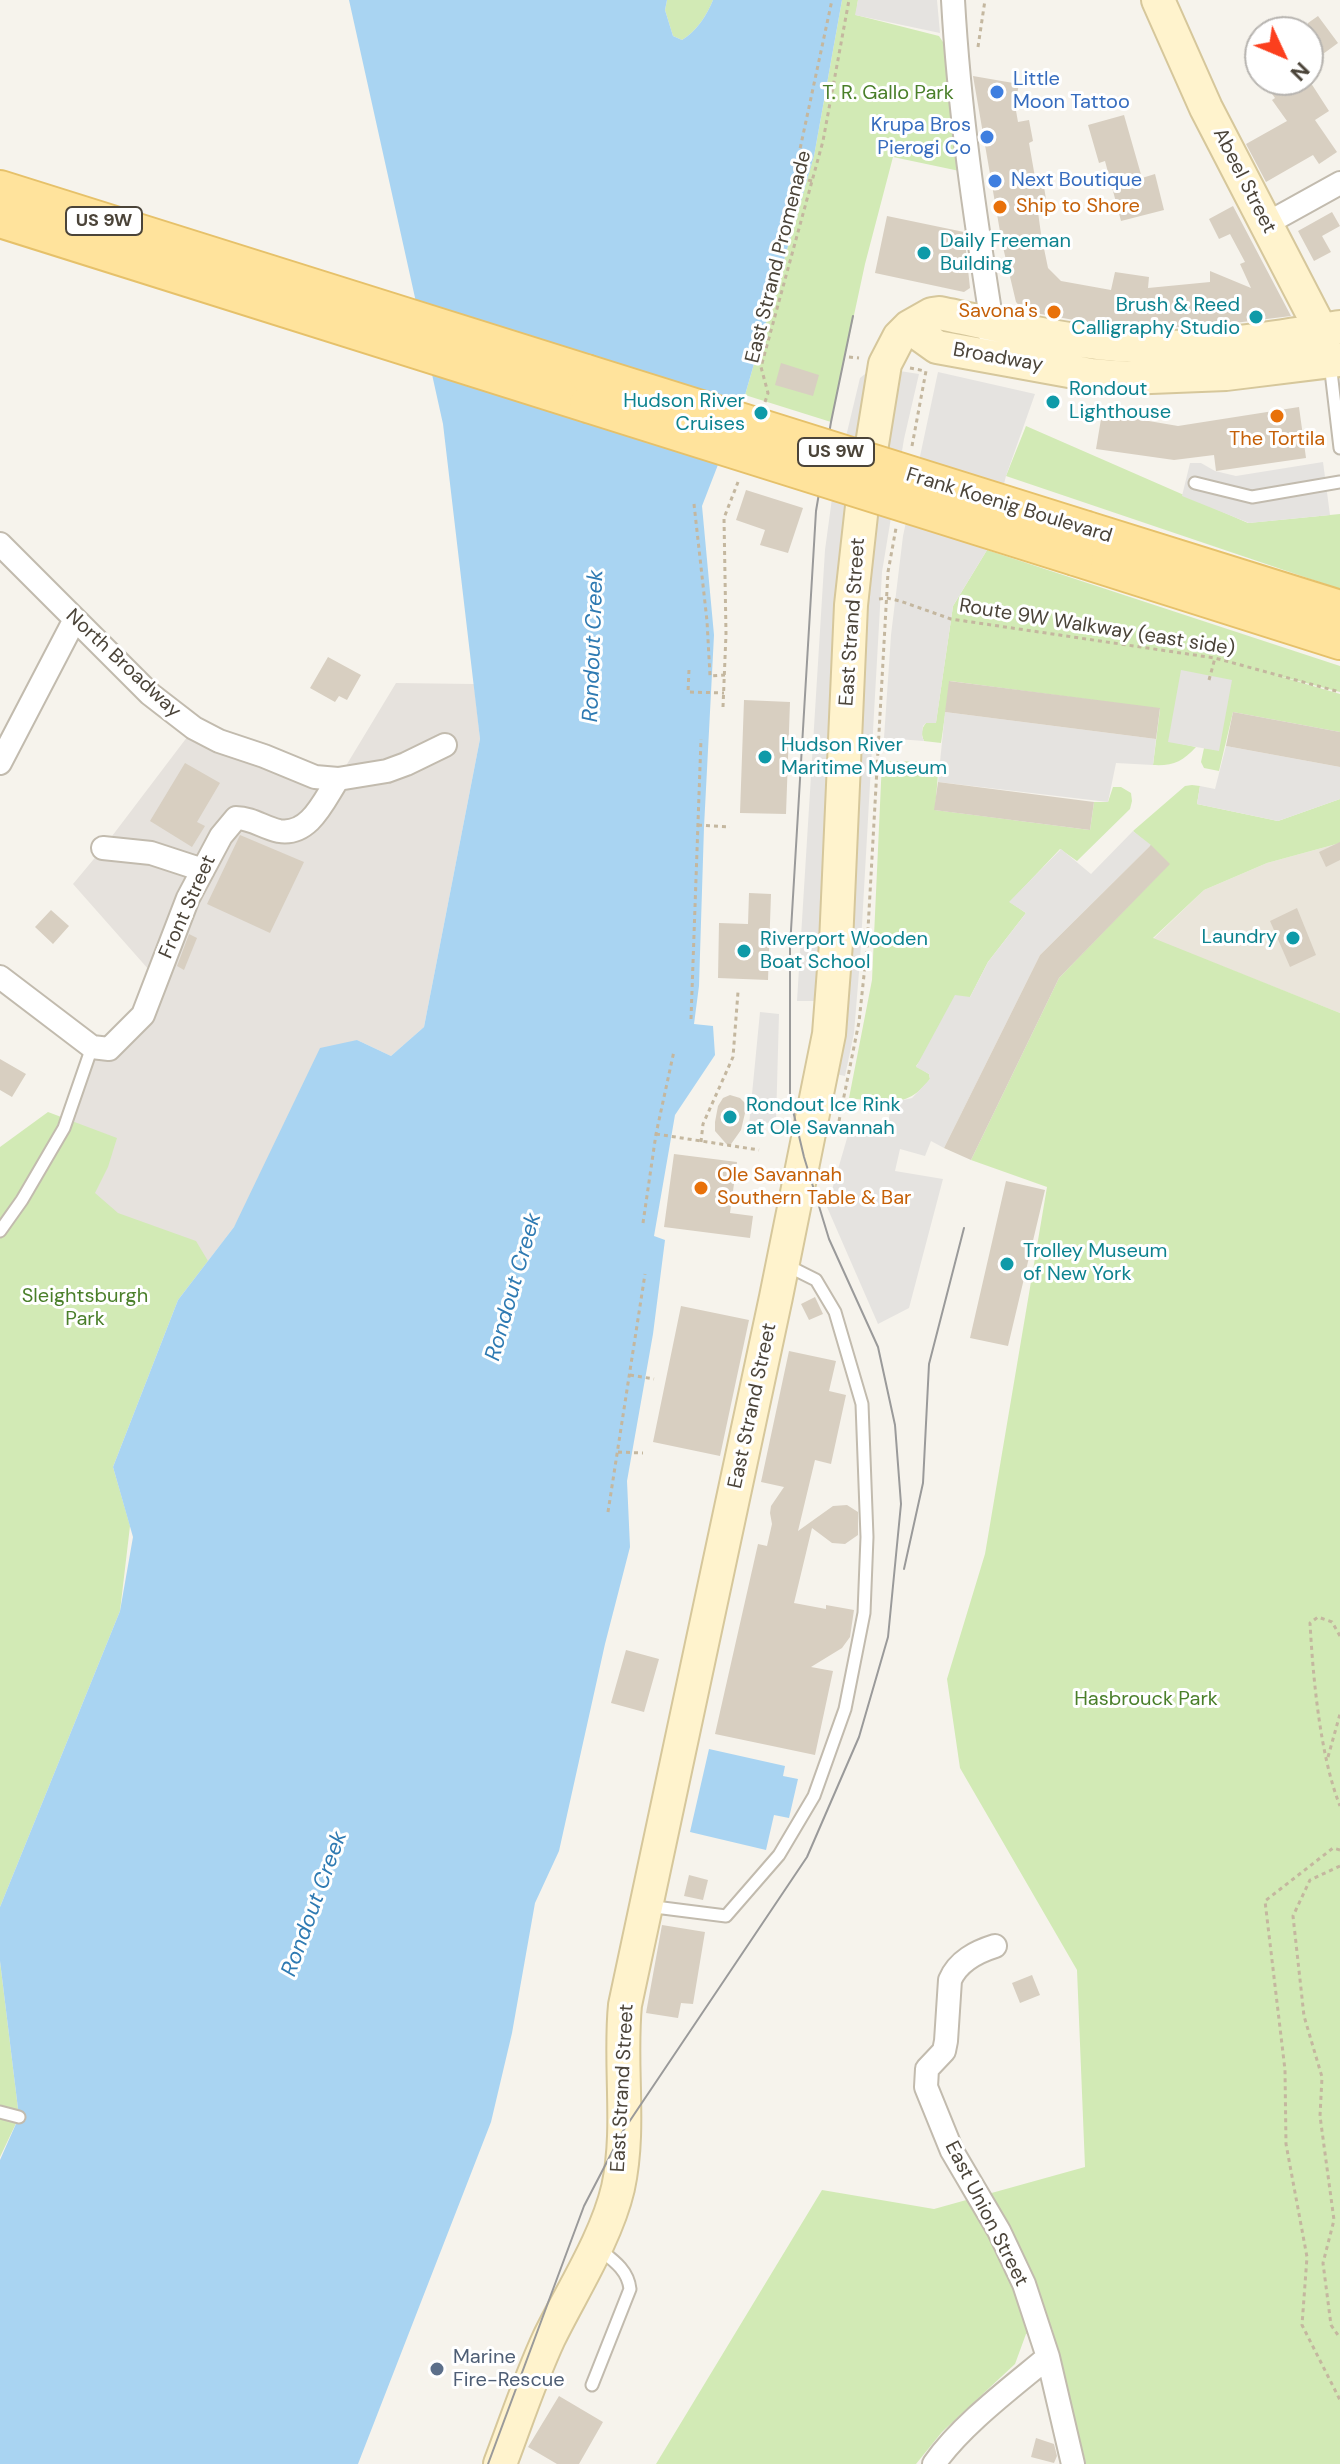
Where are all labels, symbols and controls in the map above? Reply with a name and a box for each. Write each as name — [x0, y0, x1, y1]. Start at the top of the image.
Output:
north arrow — [1244, 16, 1324, 96]
text: N — [1284, 56, 1316, 87]
place label: Little Moon Tattoo — [1013, 68, 1130, 115]
park label: T. R. Gallo Park — [822, 82, 954, 106]
marker: Little Moon Tattoo — [988, 83, 1006, 101]
place label: Krupa Bros Pierogi Co — [871, 114, 971, 161]
street label: Abeel Street — [1207, 124, 1281, 238]
marker: Krupa Bros Pierogi Co — [978, 128, 996, 146]
street label: East Strand Promenade — [741, 148, 817, 366]
place label: Next Boutique — [1011, 169, 1142, 193]
marker: Next Boutique — [986, 172, 1004, 190]
place label: Ship to Shore — [1016, 195, 1140, 219]
marker: Ship to Shore — [991, 198, 1009, 216]
road number: US 9W — [66, 207, 142, 235]
place label: Daily Freeman Building — [940, 230, 1071, 277]
marker: Daily Freeman Building — [915, 244, 933, 262]
place label: Brush & Reed Calligraphy Studio — [1071, 294, 1240, 341]
place label: Savona's — [958, 300, 1038, 324]
marker: Savona's — [1045, 303, 1063, 321]
marker: Brush & Reed Calligraphy Studio — [1247, 308, 1265, 326]
street label: Broadway — [951, 338, 1045, 378]
place label: Rondout Lighthouse — [1069, 378, 1171, 425]
place label: Hudson River Cruises — [623, 390, 745, 437]
marker: Rondout Lighthouse — [1044, 393, 1062, 411]
marker: Hudson River Cruises — [752, 404, 770, 422]
marker: The Tortila — [1268, 407, 1286, 425]
place label: The Tortila — [1229, 428, 1325, 452]
road number: US 9W — [798, 438, 874, 466]
street label: Frank Koenig Boulevard — [903, 463, 1115, 549]
street label: East Strand Street — [835, 537, 871, 707]
water label: Rondout Creek — [578, 569, 610, 723]
street label: Route 9W Walkway (east side) — [957, 594, 1237, 662]
street label: North Broadway — [60, 605, 186, 723]
place label: Hudson River Maritime Museum — [781, 734, 947, 781]
marker: Hudson River Maritime Museum — [756, 748, 774, 766]
street label: Front Street — [154, 851, 222, 963]
place label: Laundry — [1202, 926, 1277, 950]
place label: Riverport Wooden Boat School — [760, 928, 928, 975]
marker: Laundry — [1284, 929, 1302, 947]
marker: Riverport Wooden Boat School — [735, 942, 753, 960]
place label: Rondout Ice Rink at Ole Savannah — [746, 1094, 901, 1141]
marker: Rondout Ice Rink at Ole Savannah — [721, 1108, 739, 1126]
place label: Ole Savannah Southern Table & Bar — [717, 1164, 911, 1211]
marker: Ole Savannah Southern Table & Bar — [692, 1179, 710, 1197]
water label: Rondout Creek — [480, 1210, 548, 1364]
place label: Trolley Museum of New York — [1023, 1240, 1167, 1287]
marker: Trolley Museum of New York — [998, 1255, 1016, 1273]
park label: Sleightsburgh Park — [22, 1285, 148, 1332]
street label: East Strand Street — [724, 1321, 782, 1491]
park label: Hasbrouck Park — [1074, 1688, 1218, 1712]
water label: Rondout Creek — [276, 1828, 354, 1980]
street label: East Strand Street — [607, 2003, 639, 2173]
street label: East Union Street — [939, 2137, 1033, 2291]
place label: Marine Fire-Rescue — [453, 2346, 565, 2393]
marker: Marine Fire-Rescue — [428, 2360, 446, 2378]

